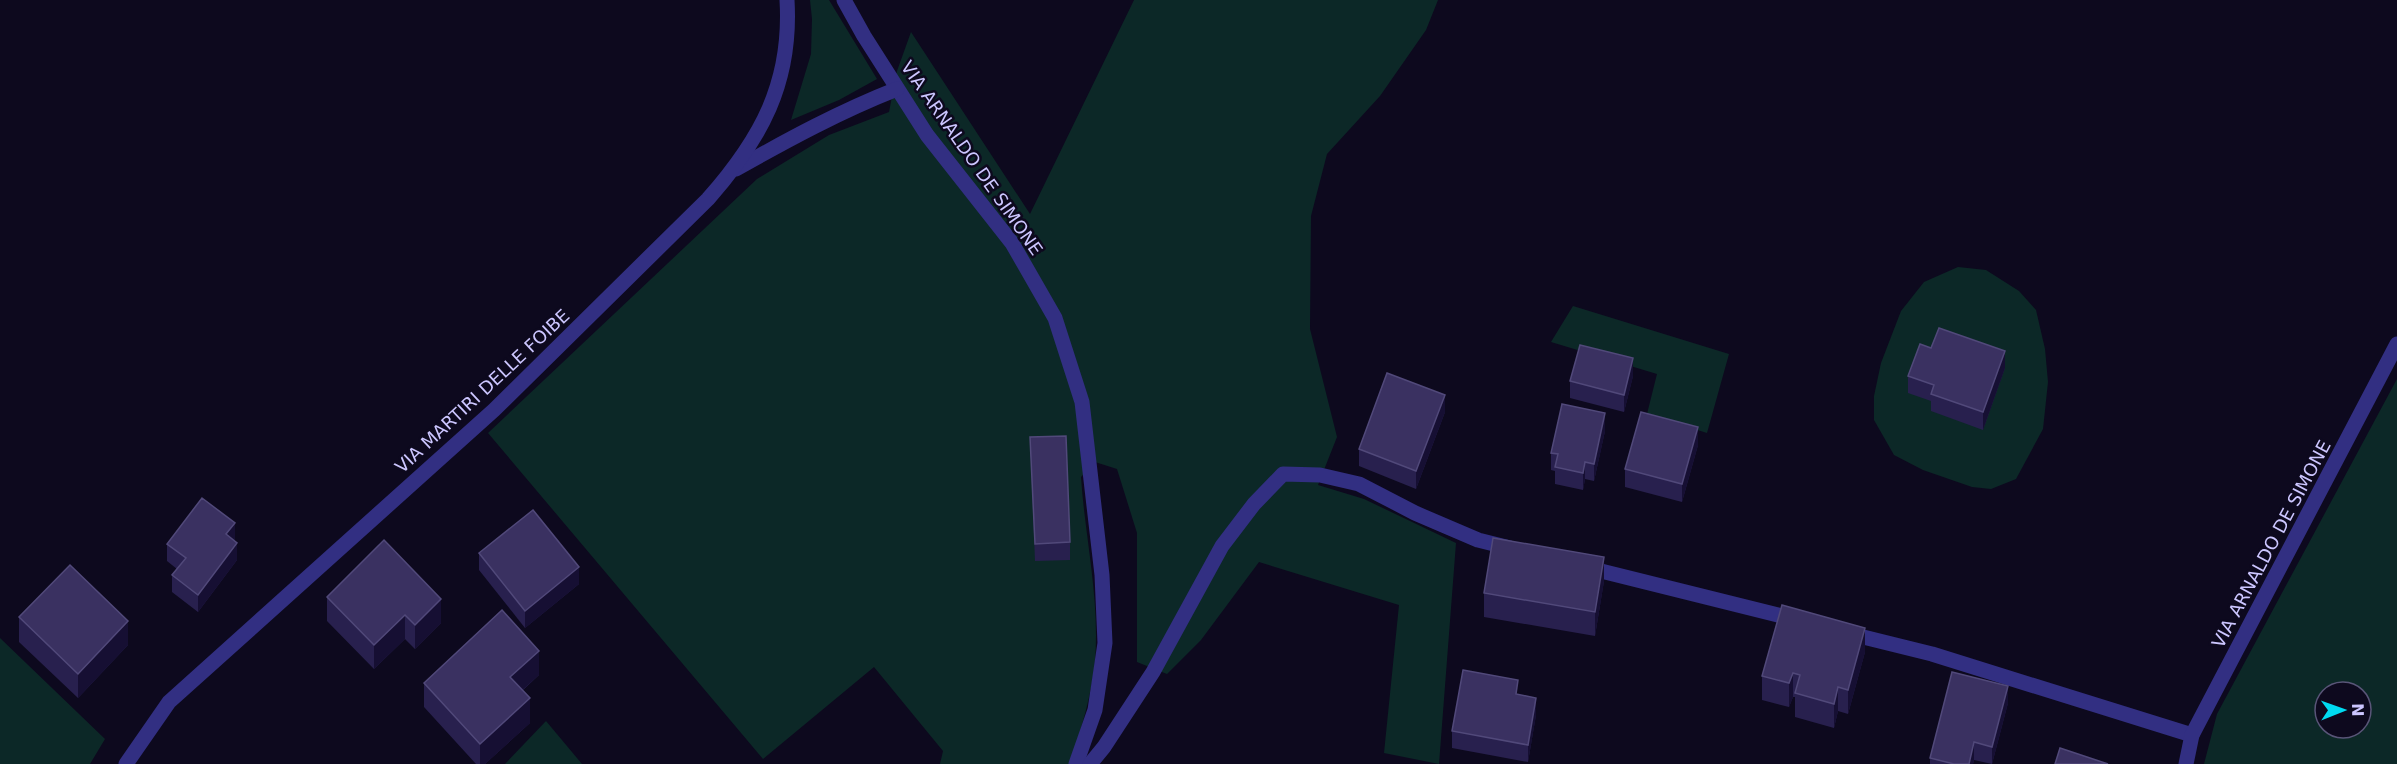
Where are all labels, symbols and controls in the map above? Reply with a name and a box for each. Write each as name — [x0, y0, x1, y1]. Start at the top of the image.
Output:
street label: VIA ARNALDO DE SIMONE — [897, 57, 1047, 259]
street label: VIA MARTIRI DELLE FOIBE — [391, 305, 573, 477]
street label: VIA ARNALDO DE SIMONE — [2207, 437, 2335, 651]
north arrow — [2313, 680, 2373, 740]
text: N — [2348, 703, 2367, 717]

